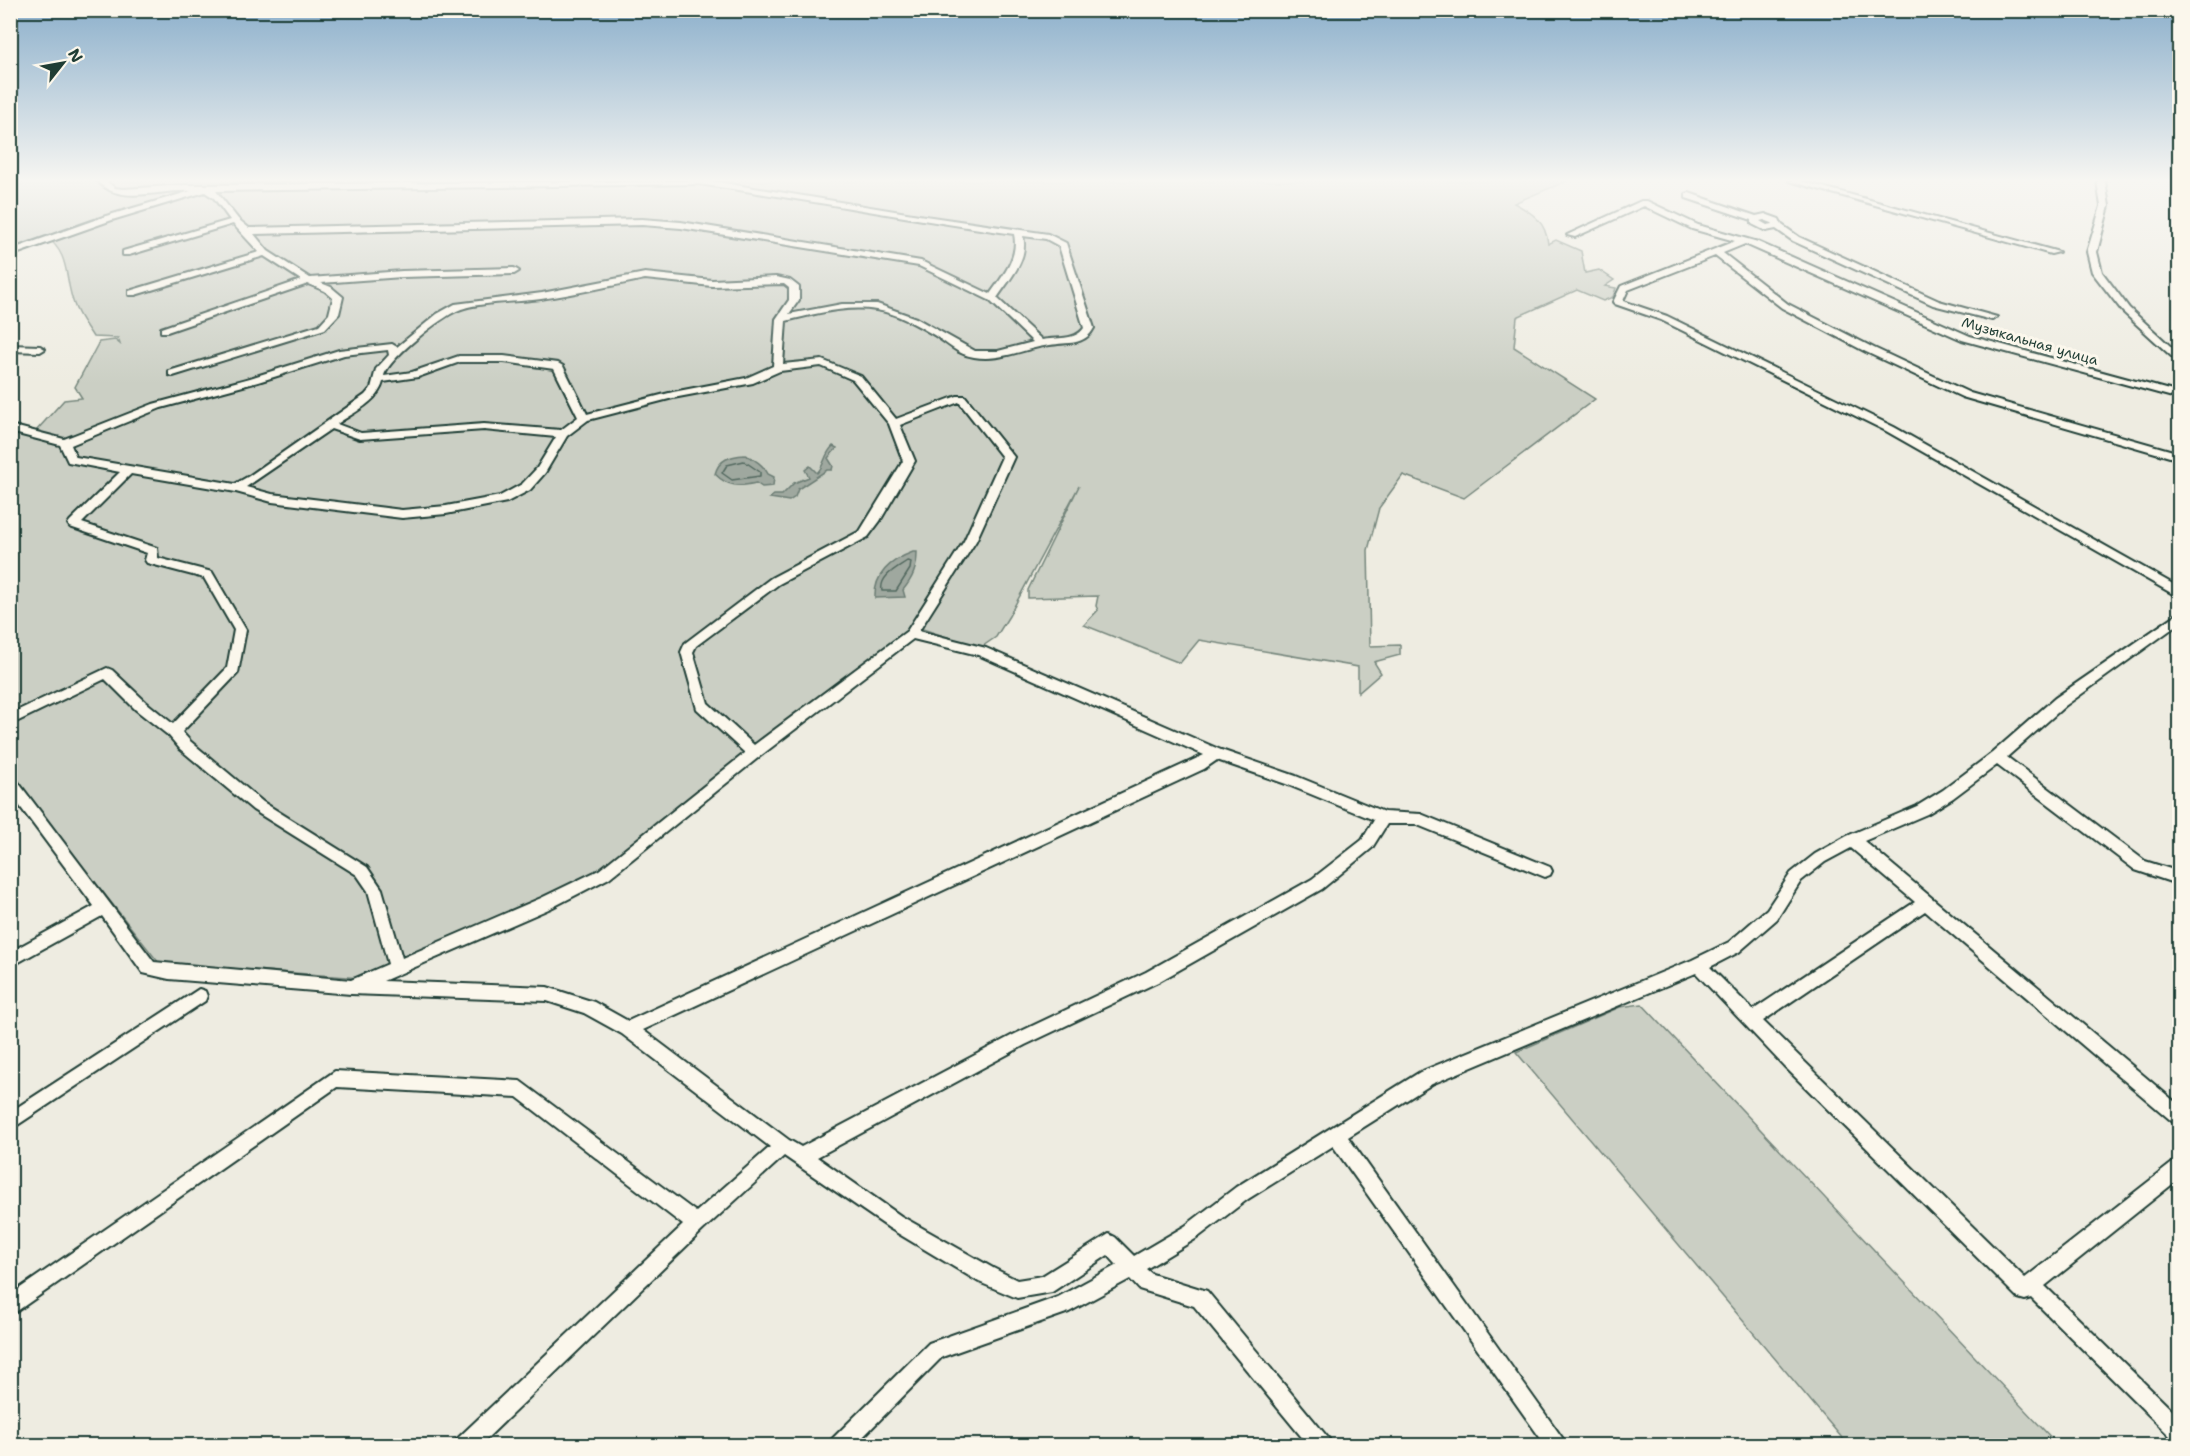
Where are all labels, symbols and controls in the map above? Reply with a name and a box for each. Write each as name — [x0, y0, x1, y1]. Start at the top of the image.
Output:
north arrow — [33, 33, 93, 93]
text: N — [63, 45, 88, 66]
street label: Музыкальная улица — [1960, 313, 2101, 369]

